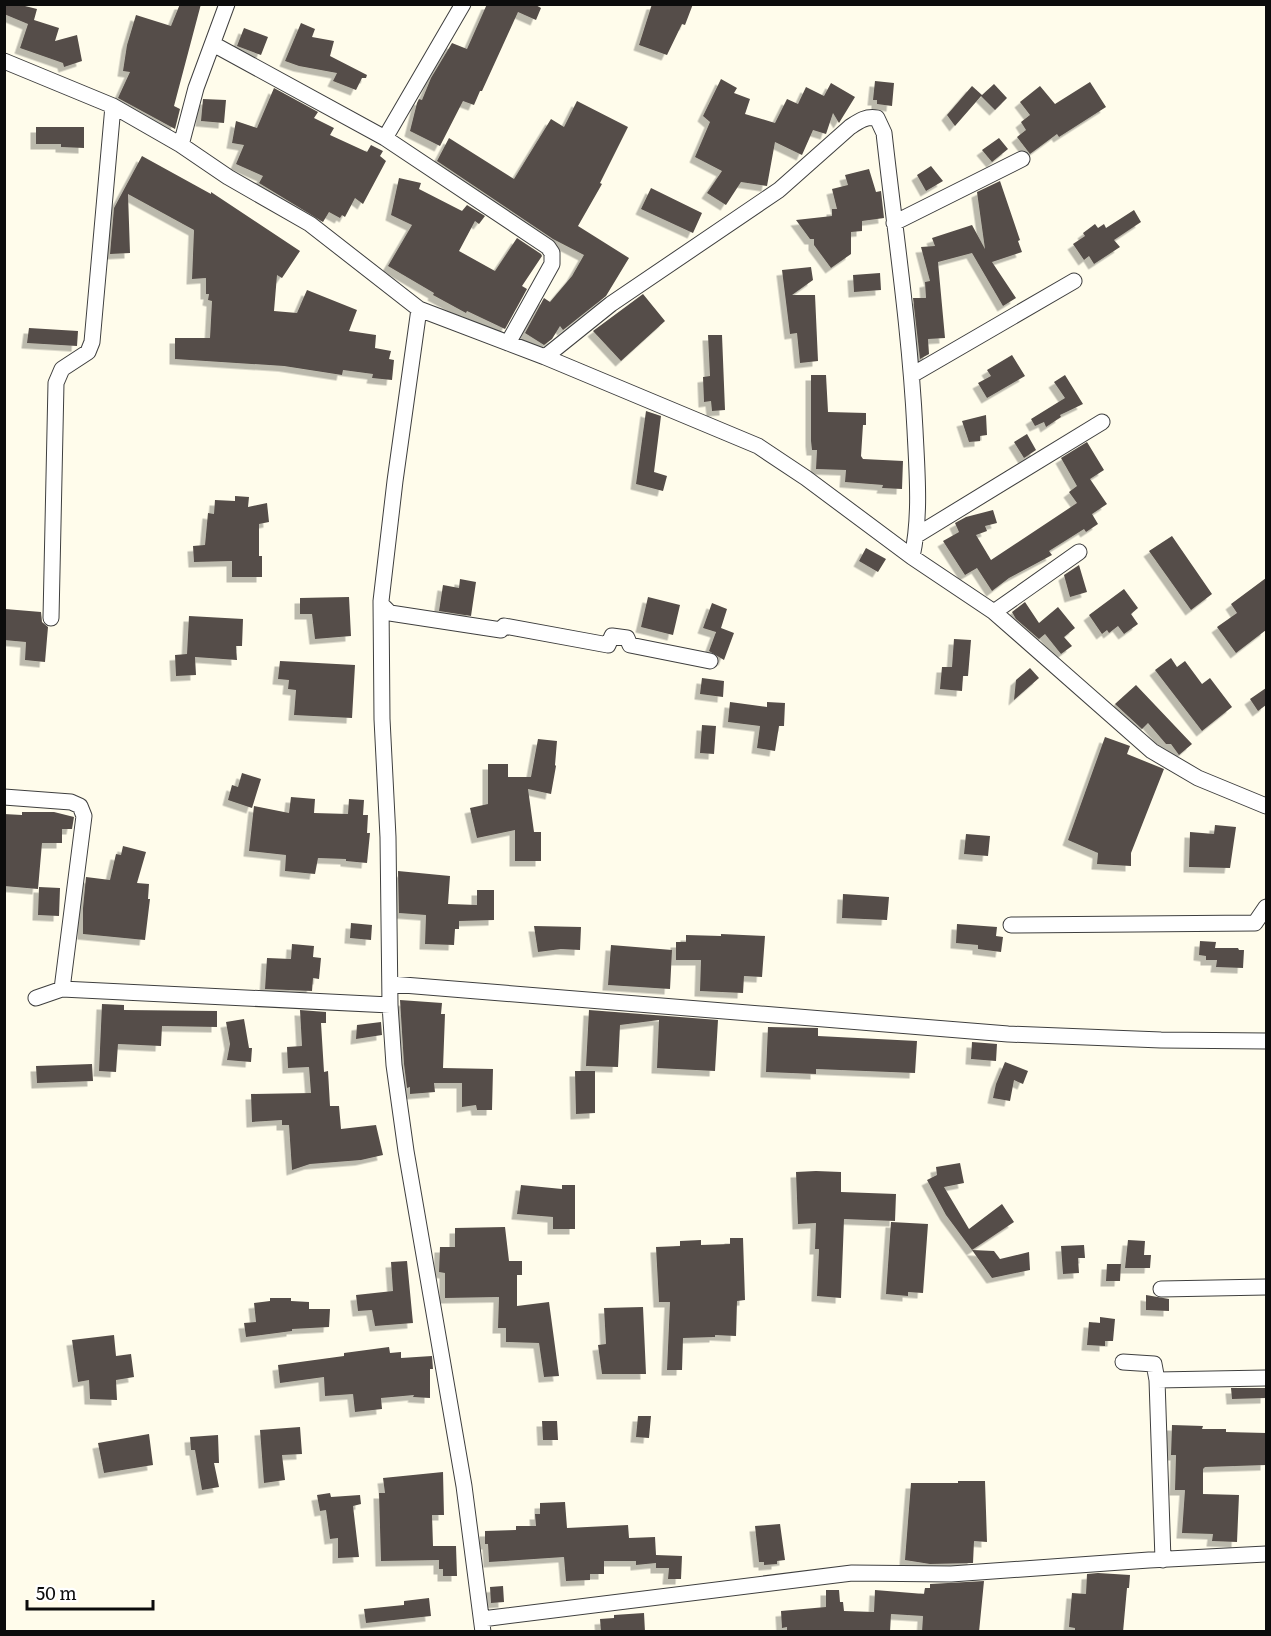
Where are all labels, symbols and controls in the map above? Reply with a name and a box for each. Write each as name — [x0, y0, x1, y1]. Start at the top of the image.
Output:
scale bar — [27, 1573, 153, 1611]
text: 50 m — [36, 1579, 77, 1606]

